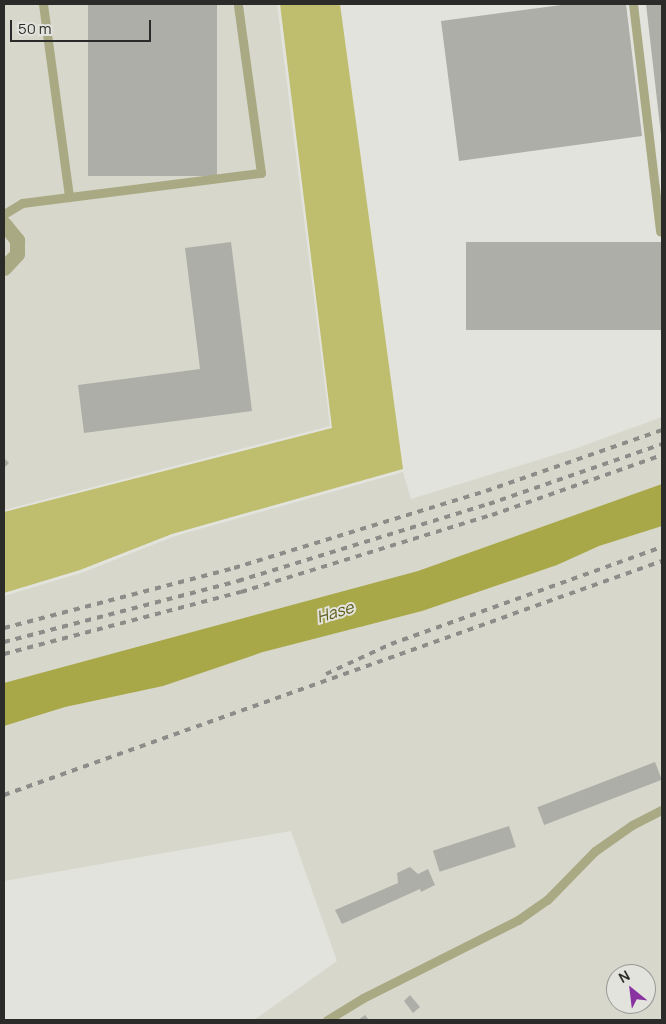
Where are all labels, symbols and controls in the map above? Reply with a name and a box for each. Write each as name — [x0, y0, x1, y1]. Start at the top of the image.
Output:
scale bar — [12, 10, 154, 42]
text: 50 m — [18, 18, 52, 39]
water label: Hase — [314, 597, 356, 627]
north arrow — [606, 964, 656, 1014]
text: N — [615, 966, 633, 987]

